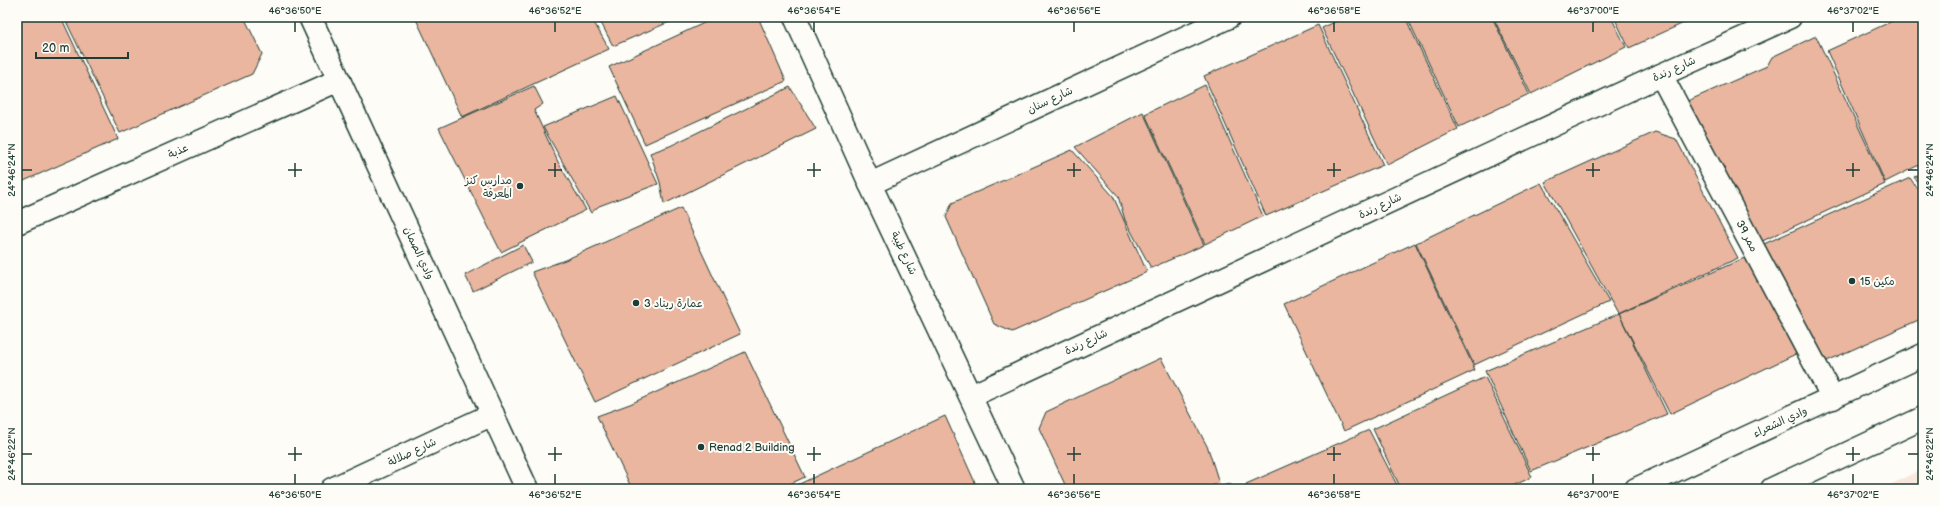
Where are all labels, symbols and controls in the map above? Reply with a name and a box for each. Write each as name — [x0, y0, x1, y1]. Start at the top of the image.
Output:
text: 46°36'50"E — [268, 5, 322, 17]
text: 46°36'52"E — [528, 5, 582, 17]
text: 46°36'54"E — [787, 5, 841, 17]
text: 46°36'56"E — [1047, 5, 1101, 17]
text: 46°36'58"E — [1308, 5, 1361, 17]
text: 46°37'00"E — [1567, 5, 1619, 17]
text: 46°37'02"E — [1827, 5, 1879, 17]
scale bar — [36, 34, 128, 60]
text: 20 m — [42, 41, 69, 56]
street label: شارع رندة — [1650, 54, 1698, 86]
street label: شارع سنان — [1025, 84, 1076, 118]
street label: عذبة — [166, 141, 191, 162]
text: 24°46'24"N — [6, 143, 18, 197]
text: 24°46'24"N — [1924, 143, 1936, 197]
place label: مدارس كنز المعرفة — [464, 174, 512, 200]
marker: مدارس كنز المعرفة — [515, 181, 525, 191]
street label: شارع رندة — [1356, 190, 1404, 223]
street label: ممر 39 — [1733, 218, 1761, 254]
street label: وادي الصمان — [399, 225, 437, 282]
street label: شارع طيبة — [887, 229, 920, 278]
place label: مكين 15 — [1860, 275, 1895, 288]
marker: مكين 15 — [1847, 276, 1857, 286]
place label: عمارة ريناد 3 — [644, 297, 703, 310]
marker: عمارة ريناد 3 — [631, 298, 641, 308]
street label: شارع رندة — [1062, 326, 1110, 359]
street label: وادي الشعراء — [1751, 404, 1810, 442]
text: 24°46'22"N — [6, 427, 18, 481]
text: 24°46'22"N — [1924, 427, 1936, 481]
street label: شارع صلالة — [386, 435, 439, 471]
place label: Renad 2 Building — [709, 441, 795, 454]
marker: Renad 2 Building — [696, 442, 706, 452]
text: 46°36'50"E — [268, 489, 322, 501]
text: 46°36'52"E — [528, 489, 582, 501]
text: 46°36'54"E — [787, 489, 841, 501]
text: 46°36'56"E — [1047, 489, 1101, 501]
text: 46°36'58"E — [1308, 489, 1361, 501]
text: 46°37'00"E — [1567, 489, 1619, 501]
text: 46°37'02"E — [1827, 489, 1879, 501]

